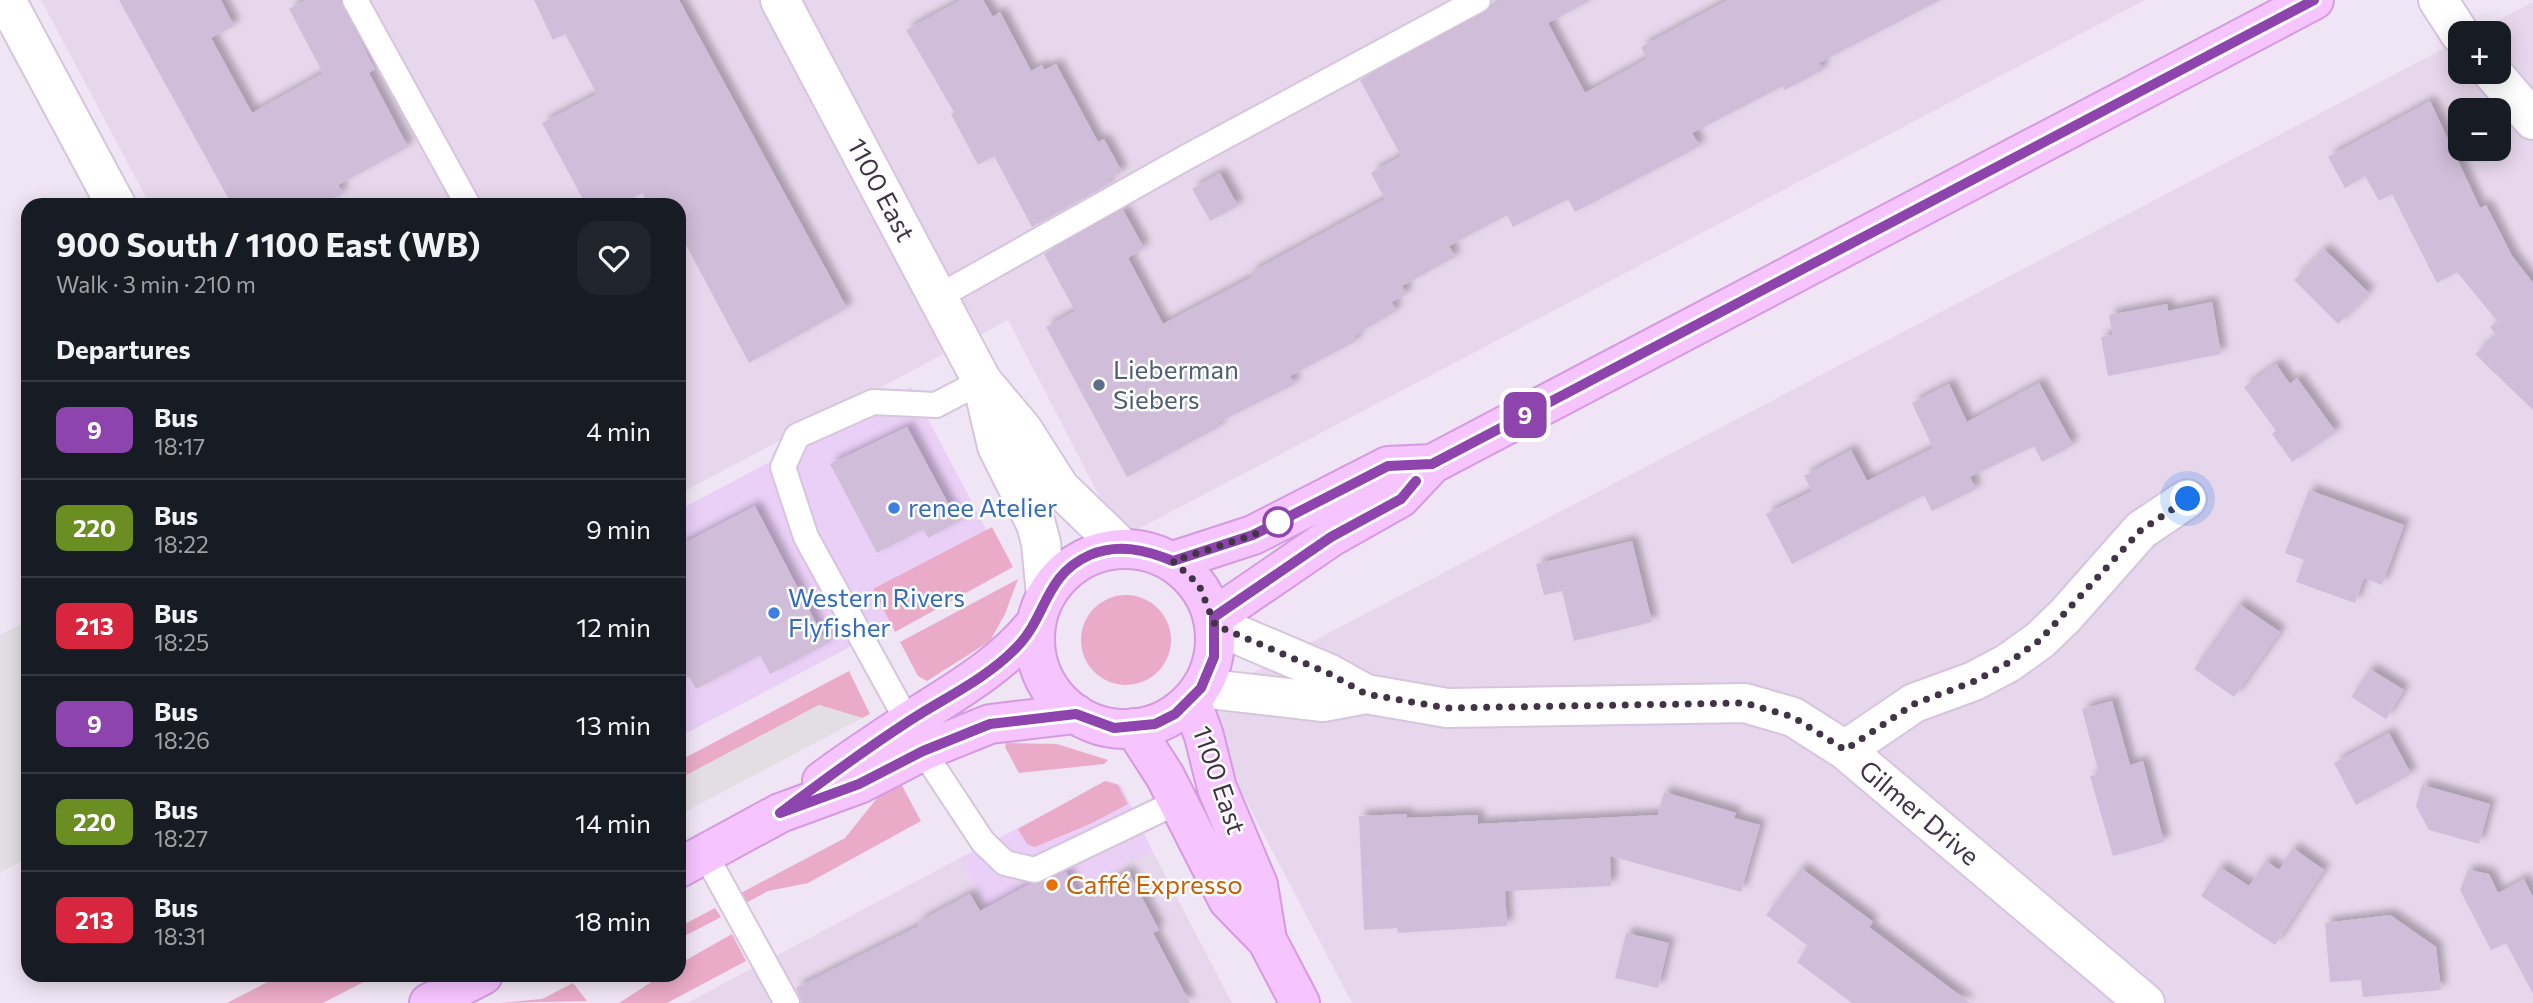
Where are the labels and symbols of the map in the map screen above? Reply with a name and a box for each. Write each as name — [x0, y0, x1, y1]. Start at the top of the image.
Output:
street label: 1100 East — [842, 132, 922, 246]
place label: Lieberman Siebers — [1113, 353, 1239, 414]
marker: Lieberman Siebers — [1091, 377, 1107, 393]
line badge: 9 — [1502, 392, 1548, 438]
your location — [2170, 481, 2205, 516]
place label: renee Atelier — [908, 491, 1057, 522]
marker: renee Atelier — [886, 500, 902, 516]
unlabelled marker — [1263, 507, 1293, 537]
place label: Western Rivers Flyfisher — [788, 581, 965, 642]
marker: Western Rivers Flyfisher — [766, 605, 782, 621]
street label: 1100 East — [1187, 721, 1253, 838]
street label: Gilmer Drive — [1854, 753, 1986, 871]
place label: Caffé Expresso — [1066, 868, 1243, 899]
marker: Caffé Expresso — [1044, 877, 1060, 893]

